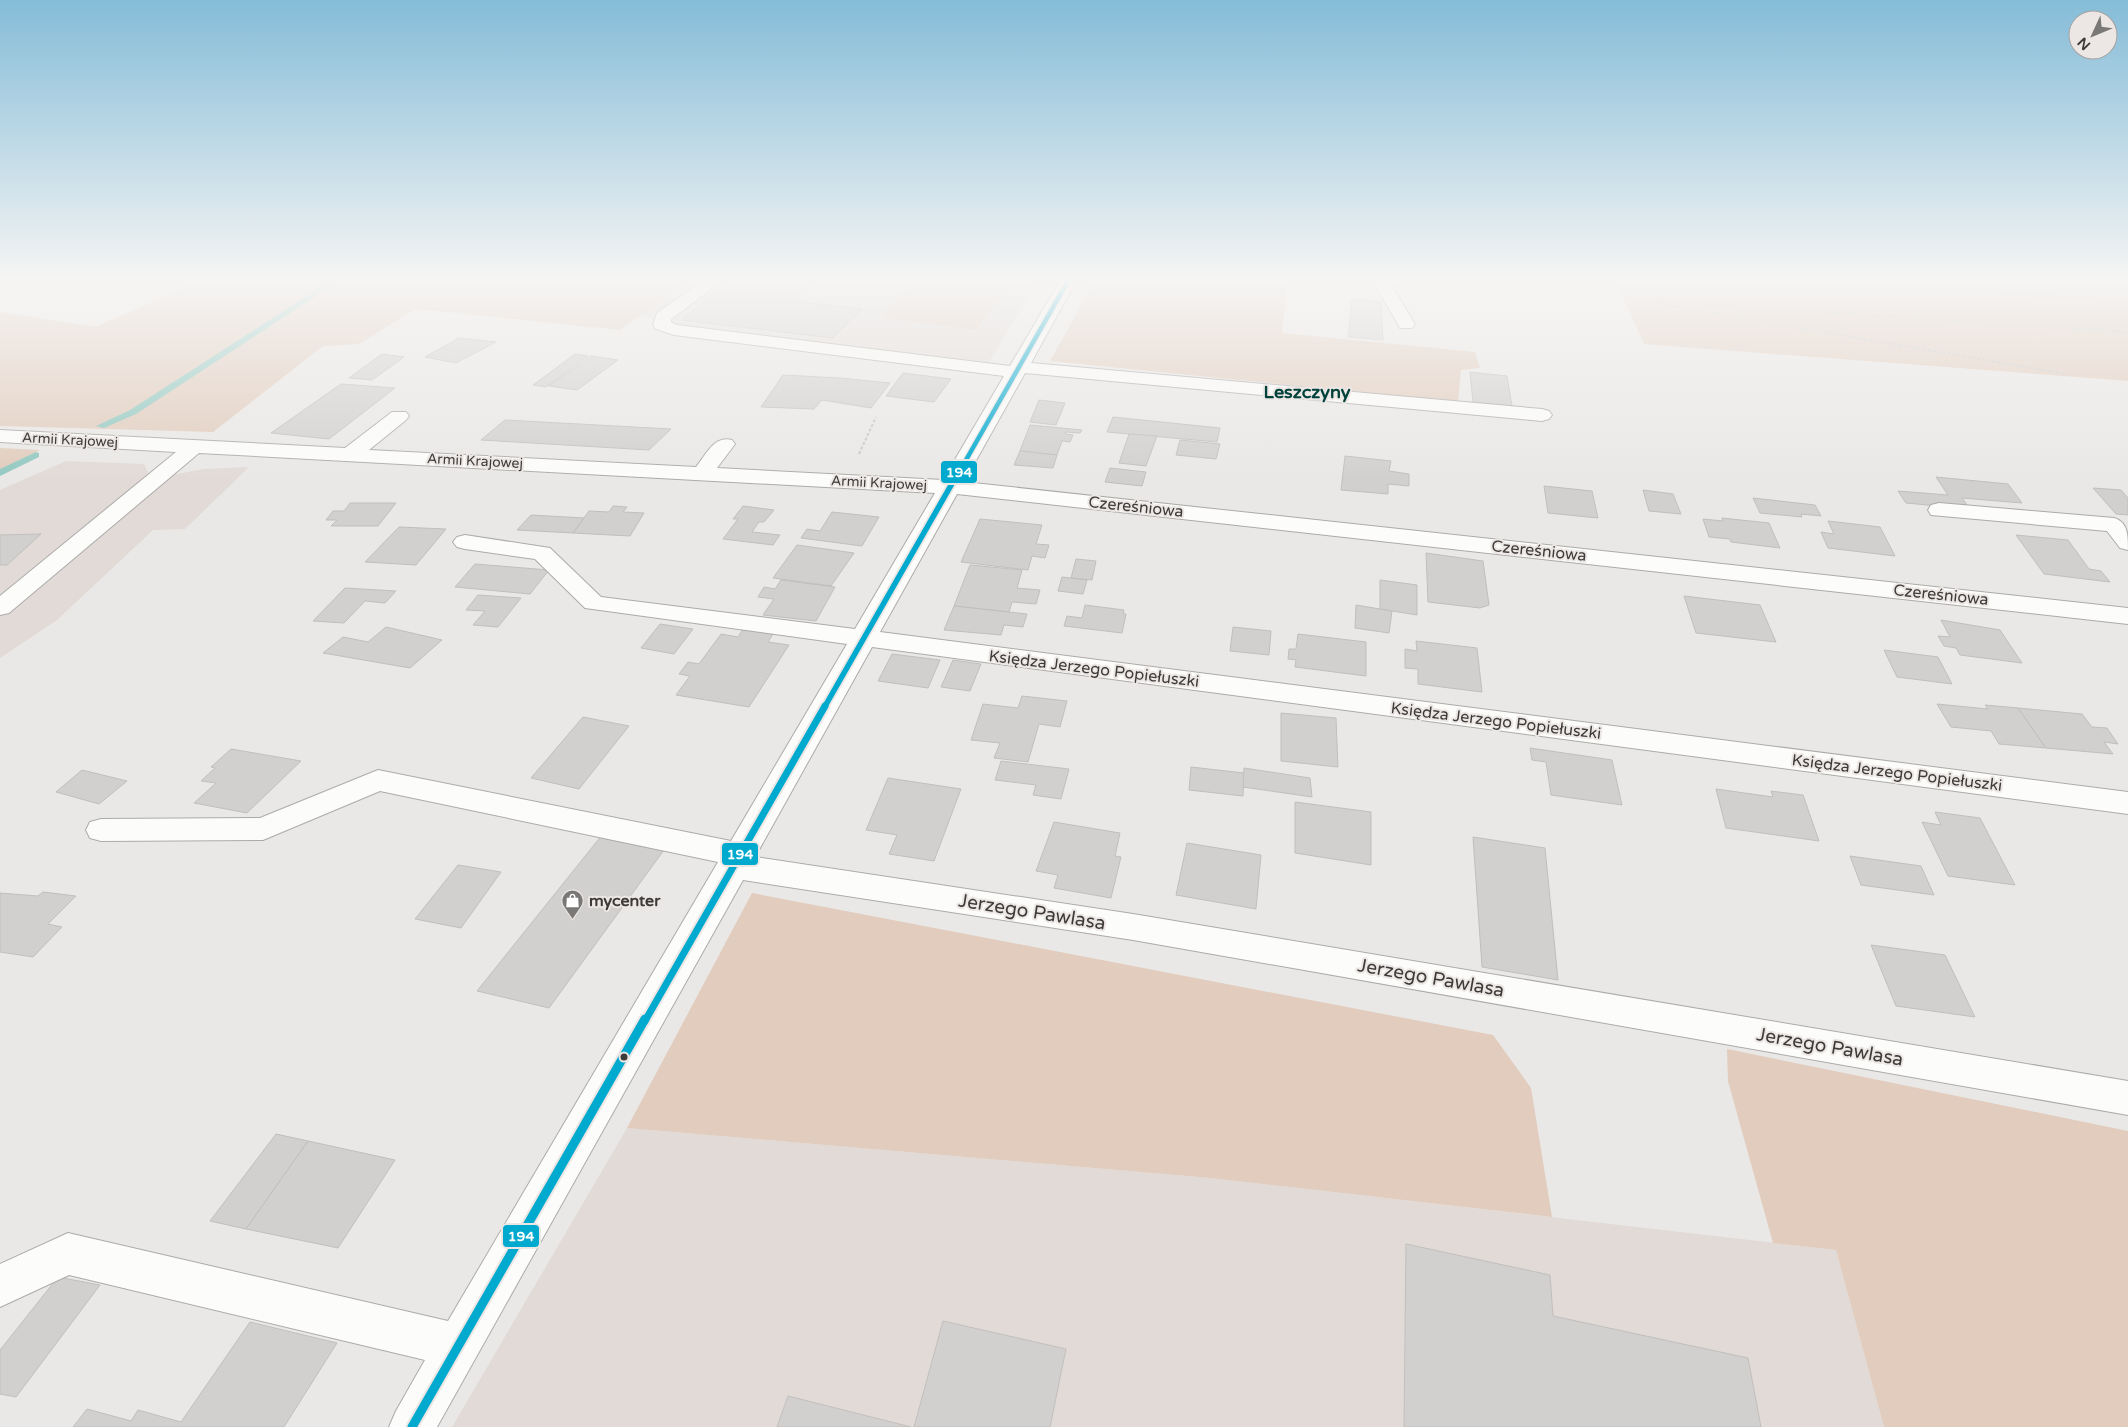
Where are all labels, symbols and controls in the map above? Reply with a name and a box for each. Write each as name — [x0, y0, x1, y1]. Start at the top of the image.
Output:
north arrow — [2068, 10, 2118, 60]
text: N — [2074, 34, 2094, 54]
district label: Leszczyny — [1264, 381, 1351, 403]
street label: Armii Krajowej — [21, 429, 119, 451]
street label: Armii Krajowej — [426, 450, 524, 472]
line badge: 194 — [940, 460, 978, 484]
text: 194 — [946, 464, 972, 481]
street label: Armii Krajowej — [830, 472, 928, 494]
street label: Czereśniowa — [1087, 492, 1185, 522]
street label: Czereśniowa — [1490, 536, 1588, 566]
street label: Czereśniowa — [1892, 580, 1990, 610]
street label: Księdza Jerzego Popiełuszki — [988, 646, 1200, 692]
street label: Księdza Jerzego Popiełuszki — [1390, 698, 1602, 744]
street label: Księdza Jerzego Popiełuszki — [1791, 750, 2003, 796]
line badge: 194 — [721, 842, 759, 866]
text: 194 — [727, 846, 753, 863]
shop icon: mycenter — [561, 889, 585, 920]
street label: Jerzego Pawlasa — [957, 890, 1107, 934]
place label: mycenter — [589, 891, 661, 911]
street label: Jerzego Pawlasa — [1356, 954, 1506, 1002]
street label: Jerzego Pawlasa — [1755, 1023, 1905, 1071]
unlabelled marker — [619, 1052, 629, 1062]
line badge: 194 — [502, 1224, 540, 1248]
text: 194 — [508, 1228, 534, 1245]

